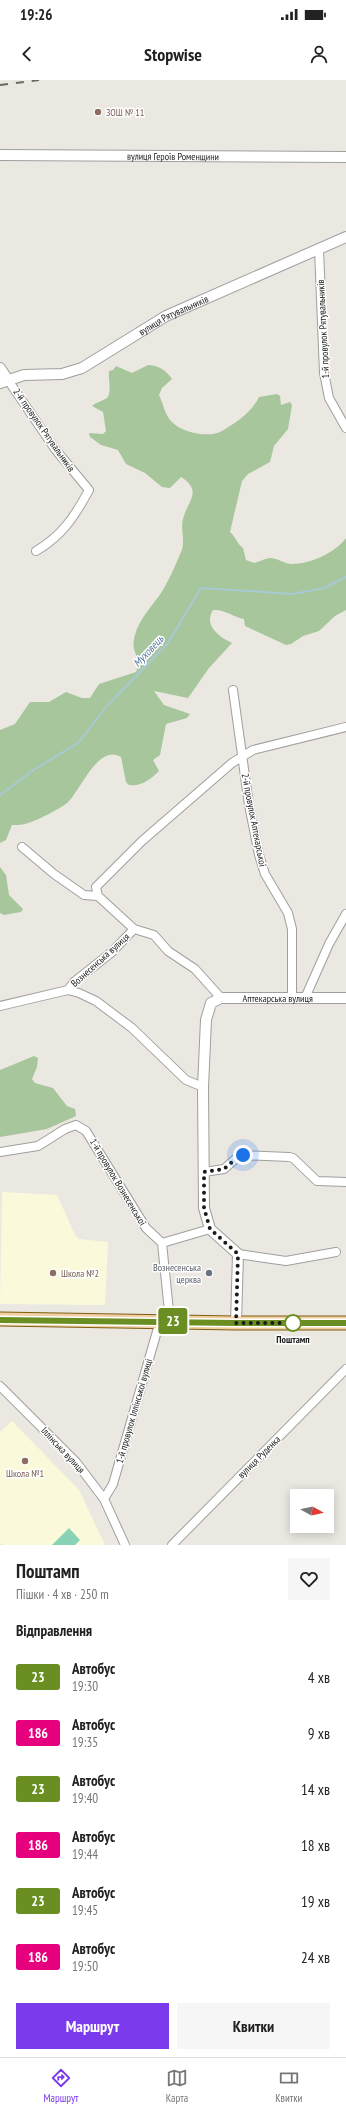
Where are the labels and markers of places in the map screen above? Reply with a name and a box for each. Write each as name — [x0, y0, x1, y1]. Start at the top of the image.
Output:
place label: ЗОШ № 11 — [106, 106, 144, 119]
marker: ЗОШ № 11 — [93, 107, 103, 117]
place label: Вознесенська церква — [153, 1261, 201, 1286]
place label: Школа №2 — [61, 1267, 99, 1280]
marker: Школа №2 — [48, 1268, 58, 1278]
marker: Вознесенська церква — [204, 1268, 214, 1278]
marker: Поштамп — [284, 1314, 302, 1332]
place label: Поштамп — [276, 1333, 310, 1346]
marker: Школа №1 — [20, 1456, 30, 1466]
place label: Школа №1 — [6, 1467, 44, 1480]

